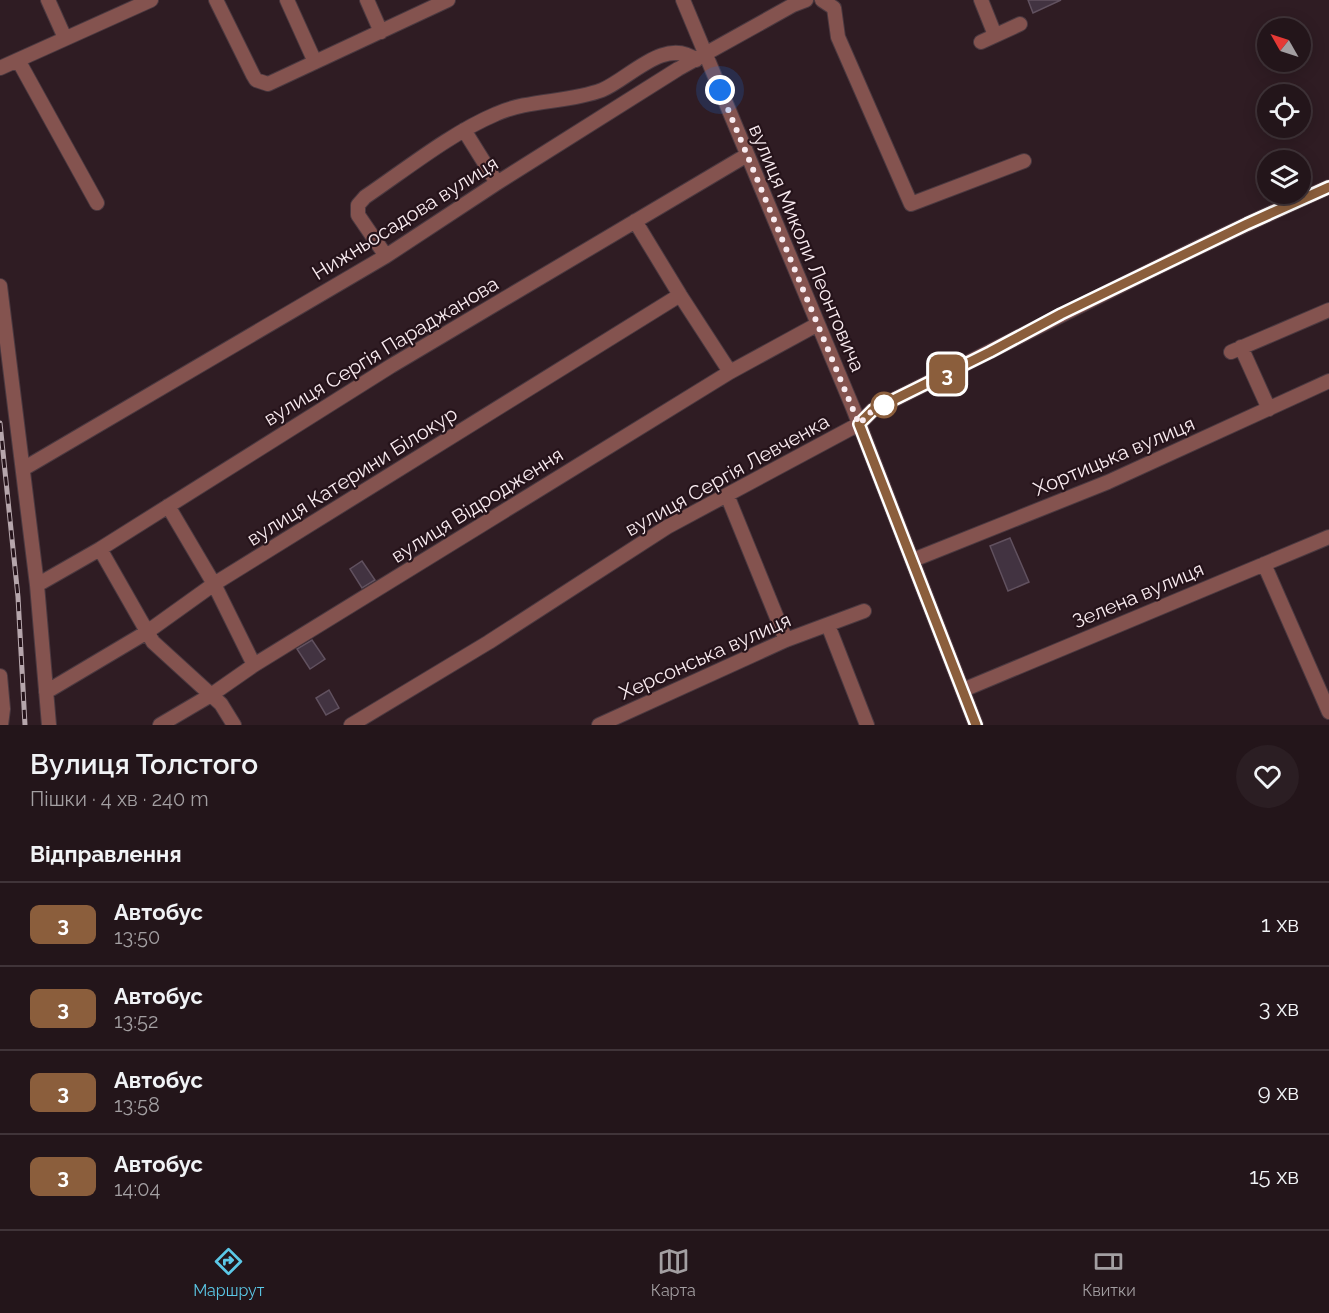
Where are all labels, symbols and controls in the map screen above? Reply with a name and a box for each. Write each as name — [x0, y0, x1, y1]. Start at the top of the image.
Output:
north arrow — [1257, 18, 1311, 72]
map controls — [1257, 18, 1311, 204]
your location — [705, 75, 735, 105]
button: locate — [1257, 84, 1311, 138]
street label: вулиця Миколи Леонтовича — [744, 121, 870, 375]
button: layers — [1257, 150, 1311, 204]
street label: Нижньосадова вулиця — [308, 151, 502, 285]
street label: вулиця Сергія Параджанова — [259, 271, 503, 431]
line badge: 3 — [928, 354, 966, 394]
text: 3 — [941, 362, 953, 387]
unlabelled marker — [871, 392, 897, 418]
street label: вулиця Катерини Білокур — [242, 401, 462, 551]
street label: вулиця Сергія Левченка — [621, 409, 833, 541]
street label: Хортицька вулиця — [1030, 411, 1198, 501]
street label: вулиця Відродження — [387, 442, 567, 568]
street label: Зелена вулиця — [1069, 557, 1207, 633]
street label: Херсонська вулиця — [616, 607, 794, 705]
button: heart — [1236, 745, 1299, 808]
text: Вулиця Толстого — [30, 748, 258, 781]
text: Пішки · 4 хв · 240 m — [30, 787, 209, 811]
text: Відправлення — [30, 841, 182, 867]
text: Автобус — [114, 899, 203, 925]
text: 1 хв — [1261, 911, 1299, 937]
text: 3 — [57, 912, 69, 937]
text: 13:50 — [114, 925, 160, 949]
text: Автобус — [114, 983, 203, 1009]
text: 3 хв — [1259, 995, 1299, 1021]
text: 3 — [57, 996, 69, 1021]
text: 13:52 — [114, 1009, 158, 1033]
text: Автобус — [114, 1067, 203, 1093]
text: 9 хв — [1258, 1079, 1299, 1105]
text: 3 — [57, 1080, 69, 1105]
text: 13:58 — [114, 1093, 160, 1117]
text: Автобус — [114, 1151, 203, 1177]
text: 15 хв — [1249, 1163, 1299, 1189]
text: 3 — [57, 1164, 69, 1189]
text: 14:04 — [114, 1177, 160, 1201]
tab: Маршрут — [193, 1245, 264, 1300]
tab: Карта — [651, 1245, 696, 1300]
tab: Квитки — [1082, 1245, 1136, 1300]

